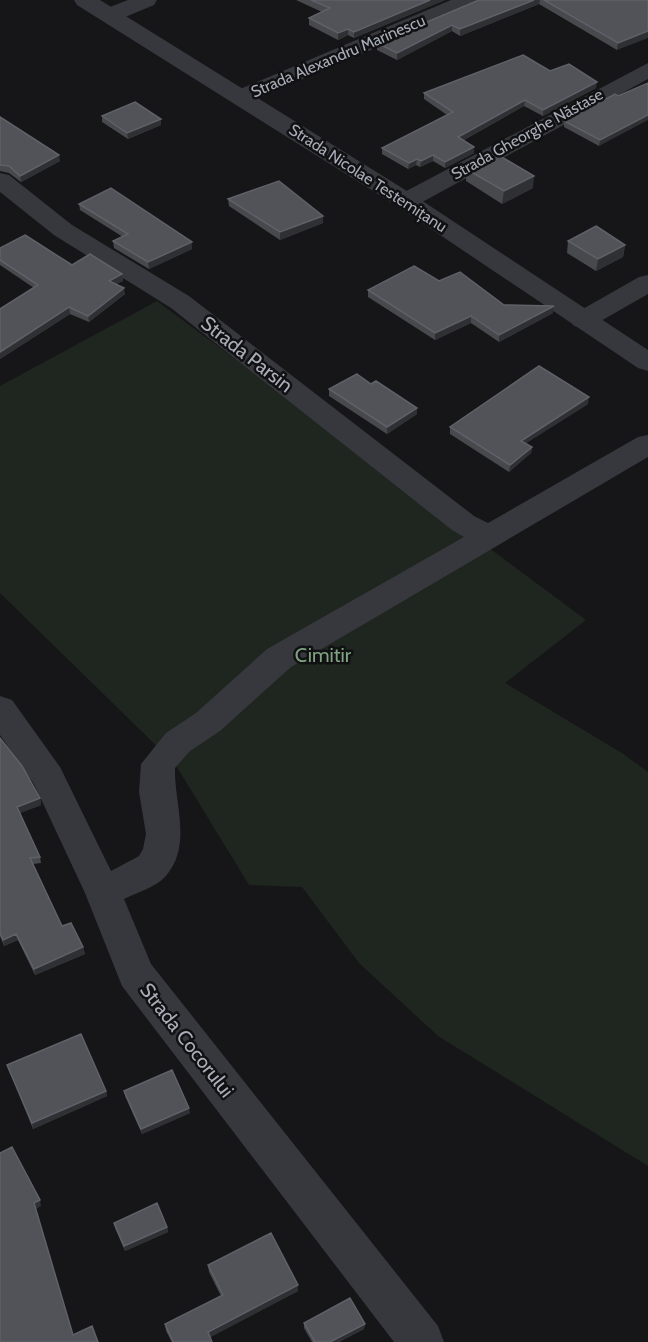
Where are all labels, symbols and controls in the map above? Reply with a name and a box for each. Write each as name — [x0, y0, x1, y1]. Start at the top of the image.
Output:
street label: Strada Alexandru Marinescu — [248, 11, 428, 101]
street label: Strada Gheorghe Năstase — [448, 84, 606, 184]
street label: Strada Nicolae Testemițanu — [285, 120, 451, 237]
street label: Strada Parsin — [196, 311, 298, 397]
park label: Cimitir — [295, 643, 352, 667]
street label: Strada Cocorului — [135, 978, 239, 1102]

